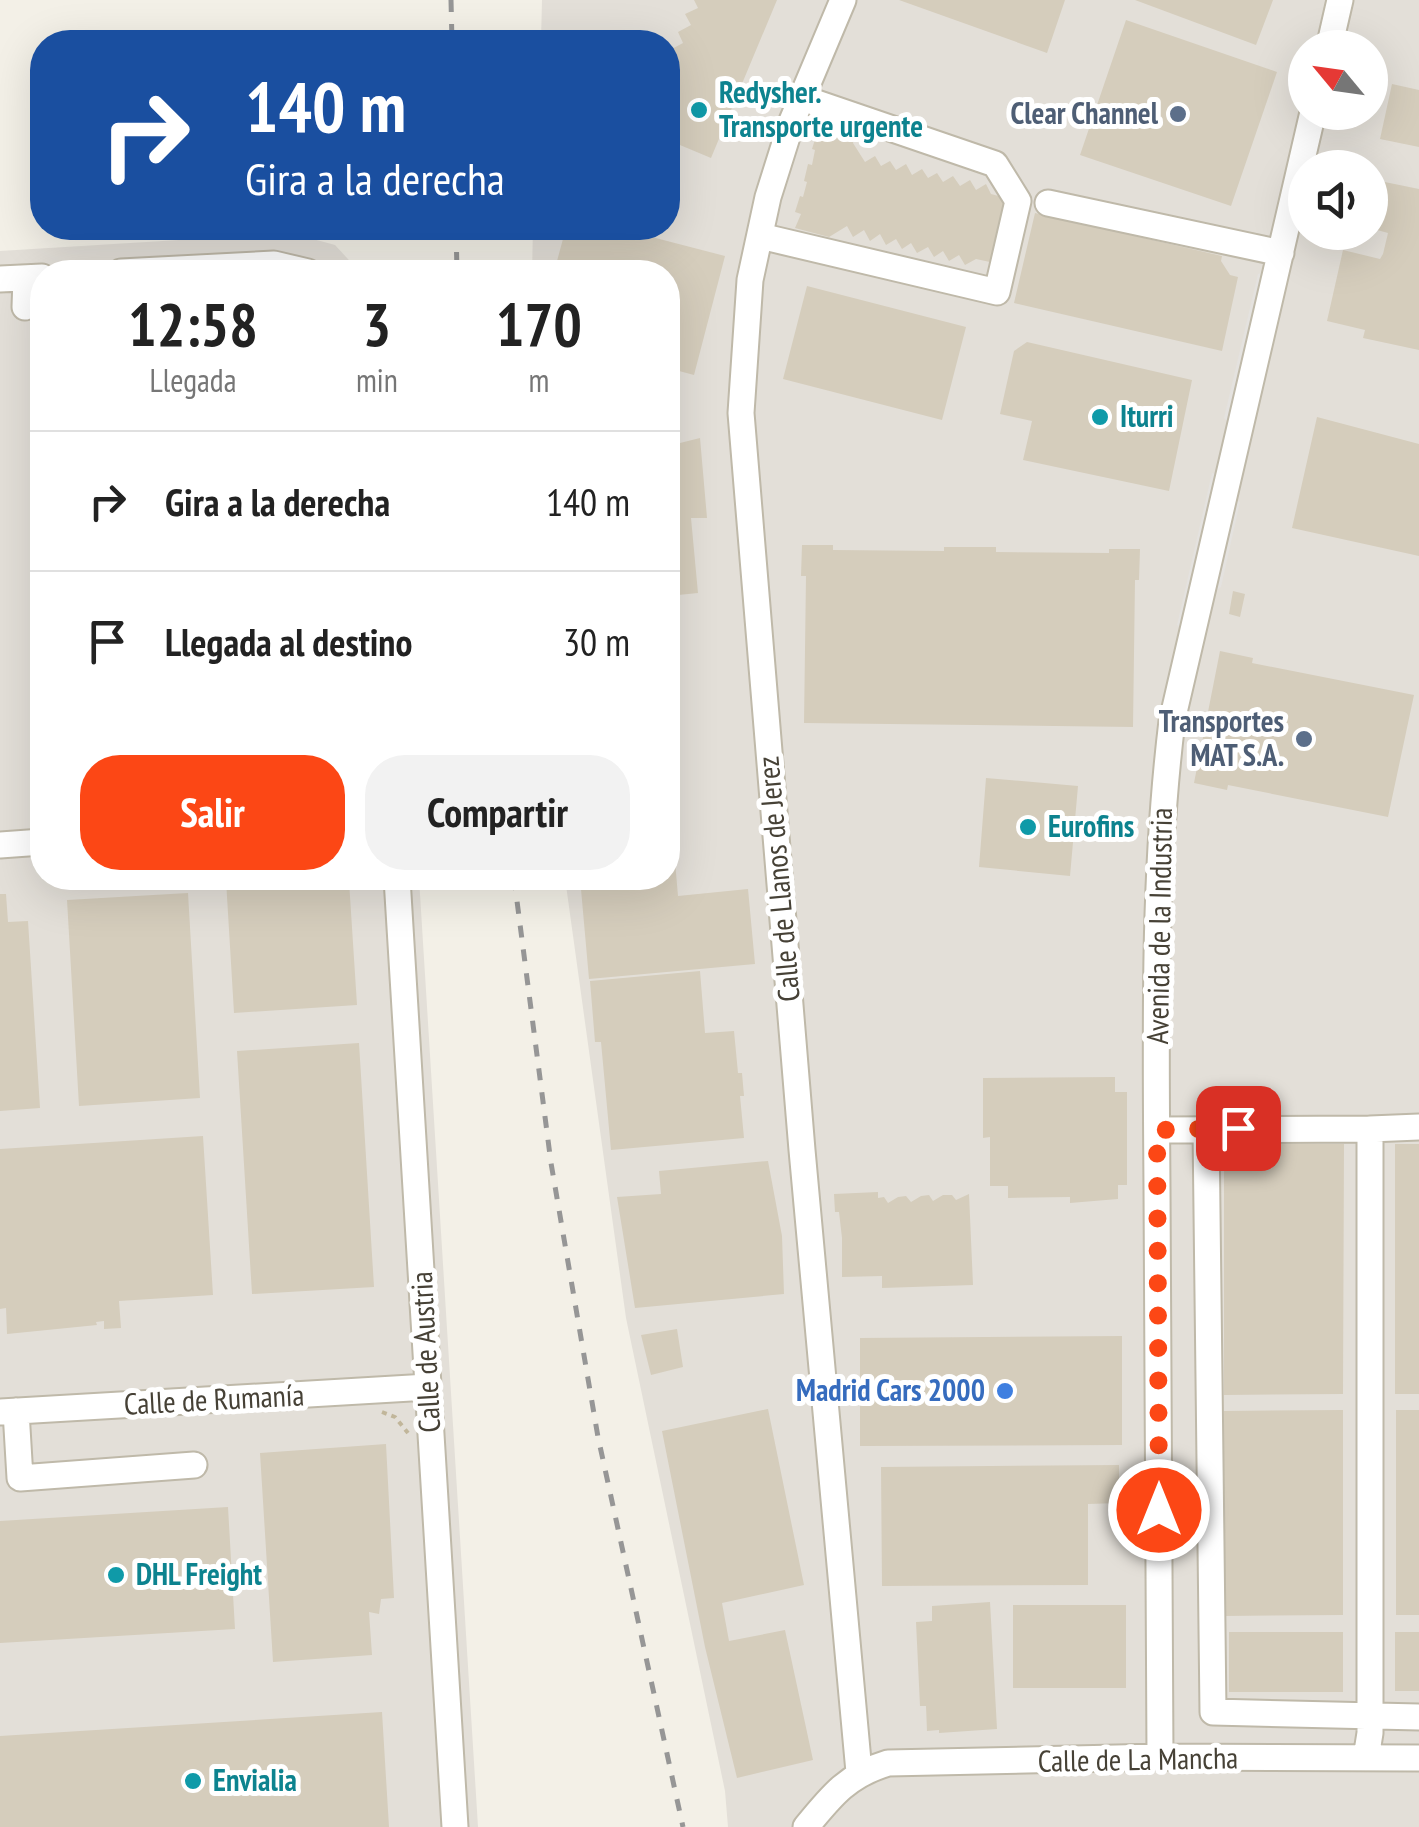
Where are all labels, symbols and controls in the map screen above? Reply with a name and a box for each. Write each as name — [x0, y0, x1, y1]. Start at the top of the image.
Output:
north arrow — [1288, 30, 1388, 130]
map controls — [1288, 30, 1388, 250]
text: 140 m — [245, 61, 406, 151]
icon: right — [80, 70, 210, 200]
place label: Redysher. Transporte urgente — [719, 72, 923, 145]
place label: Clear Channel — [1011, 93, 1159, 132]
marker: Redysher. Transporte urgente — [688, 99, 710, 121]
marker: Clear Channel — [1167, 103, 1189, 125]
text: Gira a la derecha — [245, 149, 505, 207]
button: sound — [1288, 150, 1388, 250]
text: 12:58 — [128, 285, 258, 363]
text: 3 — [363, 285, 391, 363]
text: 170 — [496, 285, 582, 363]
text: Llegada — [149, 359, 236, 401]
text: min — [356, 359, 398, 401]
text: m — [528, 359, 549, 401]
place label: Iturri — [1120, 396, 1174, 435]
marker: Iturri — [1089, 406, 1111, 428]
icon: right — [80, 474, 135, 529]
text: Gira a la derecha — [165, 477, 390, 526]
text: 140 m — [546, 477, 630, 526]
icon: arrive — [80, 614, 135, 669]
text: Llegada al destino — [165, 617, 412, 666]
text: 30 m — [563, 617, 630, 666]
place label: Transportes MAT S.A. — [1159, 701, 1284, 774]
marker: Transportes MAT S.A. — [1293, 728, 1315, 750]
button: Salir — [80, 755, 345, 870]
button: Compartir — [365, 755, 630, 870]
street label: Calle de Llanos de Jerez — [747, 755, 808, 1004]
place label: Eurofins — [1048, 806, 1134, 845]
street label: Avenida de la Industria — [1137, 807, 1180, 1045]
marker: Eurofins — [1017, 816, 1039, 838]
pin — [1196, 1086, 1281, 1171]
icon: arrive — [1211, 1101, 1266, 1156]
street label: Calle de Austria — [401, 1270, 448, 1434]
place label: Madrid Cars 2000 — [796, 1370, 985, 1409]
street label: Calle de Rumanía — [123, 1374, 305, 1423]
marker: Madrid Cars 2000 — [994, 1380, 1016, 1402]
position arrow — [1107, 1458, 1211, 1562]
place label: DHL Freight — [136, 1554, 262, 1593]
marker: DHL Freight — [105, 1564, 127, 1586]
street label: Calle de La Mancha — [1037, 1737, 1238, 1780]
place label: Envialia — [213, 1760, 297, 1799]
marker: Envialia — [182, 1770, 204, 1792]

